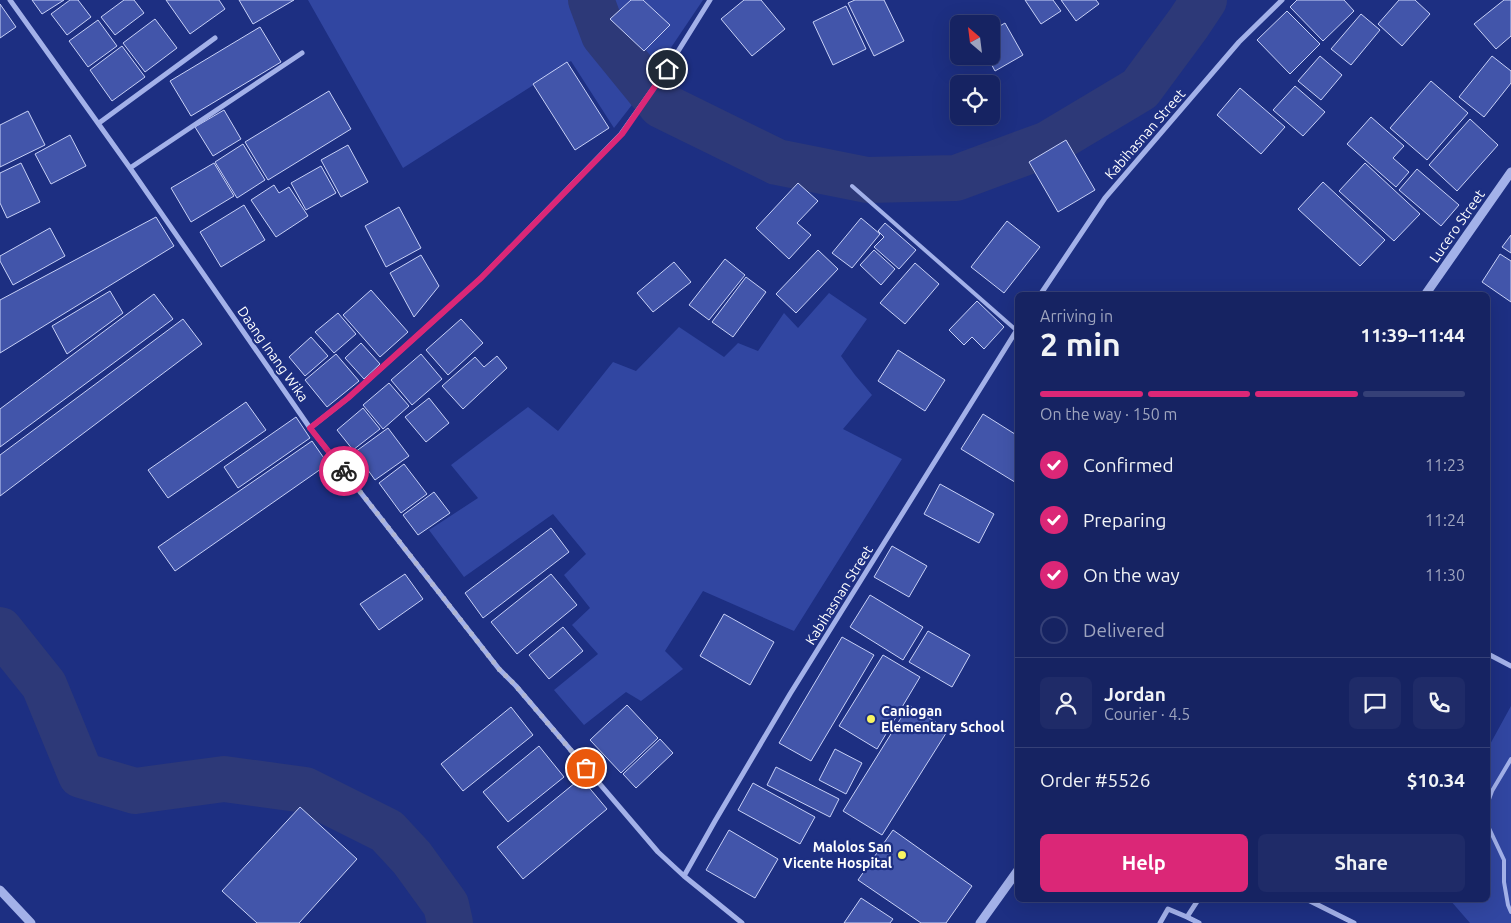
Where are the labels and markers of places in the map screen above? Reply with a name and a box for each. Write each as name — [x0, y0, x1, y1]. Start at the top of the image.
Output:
pin — [646, 48, 688, 90]
place label: Caniogan Elementary School — [881, 703, 1004, 735]
marker: Caniogan Elementary School — [865, 713, 877, 725]
pin — [565, 747, 607, 789]
place label: Malolos San Vicente Hospital — [783, 839, 892, 871]
marker: Malolos San Vicente Hospital — [896, 849, 908, 861]

